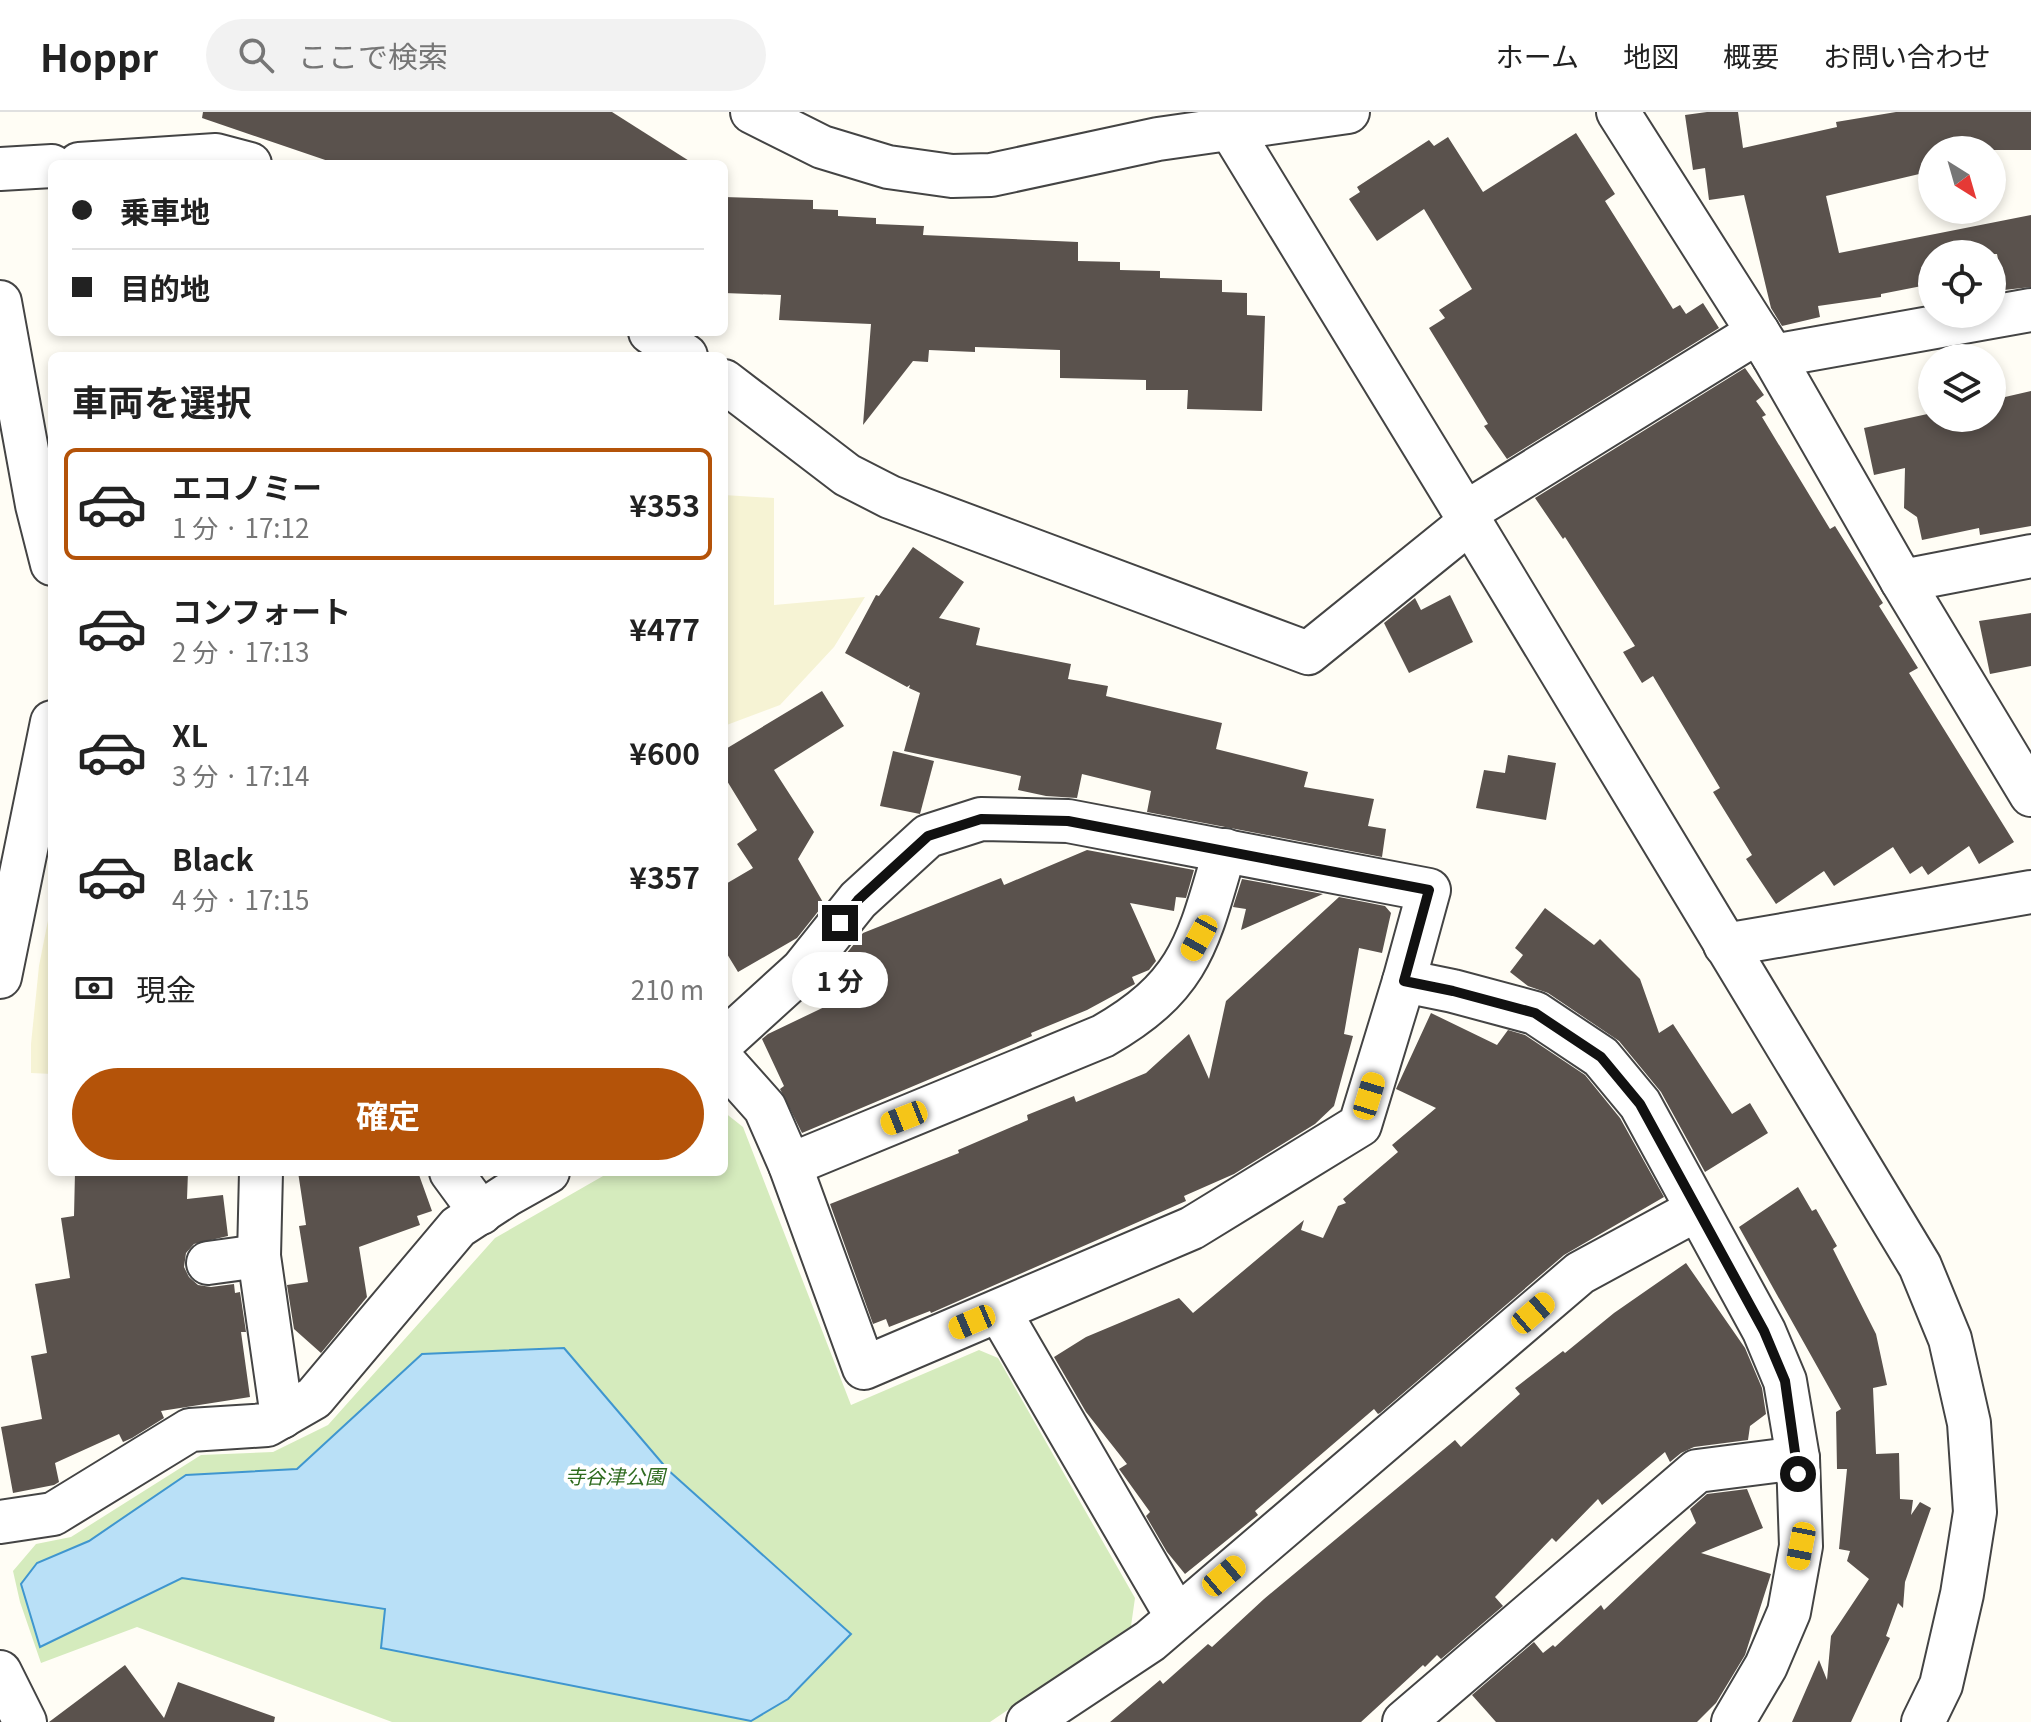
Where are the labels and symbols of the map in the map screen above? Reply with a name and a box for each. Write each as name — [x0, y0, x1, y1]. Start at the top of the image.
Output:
north arrow — [1918, 136, 2006, 224]
route end — [822, 905, 858, 941]
car — [1177, 911, 1221, 965]
callout: 1 分 — [792, 951, 888, 1007]
car — [1351, 1070, 1387, 1122]
car — [877, 1098, 931, 1138]
car — [1507, 1288, 1559, 1338]
car — [945, 1302, 999, 1342]
route start — [1780, 1456, 1816, 1492]
park label: 寺谷津公園 — [565, 1461, 668, 1490]
car — [1785, 1520, 1817, 1572]
car — [1198, 1551, 1250, 1601]

